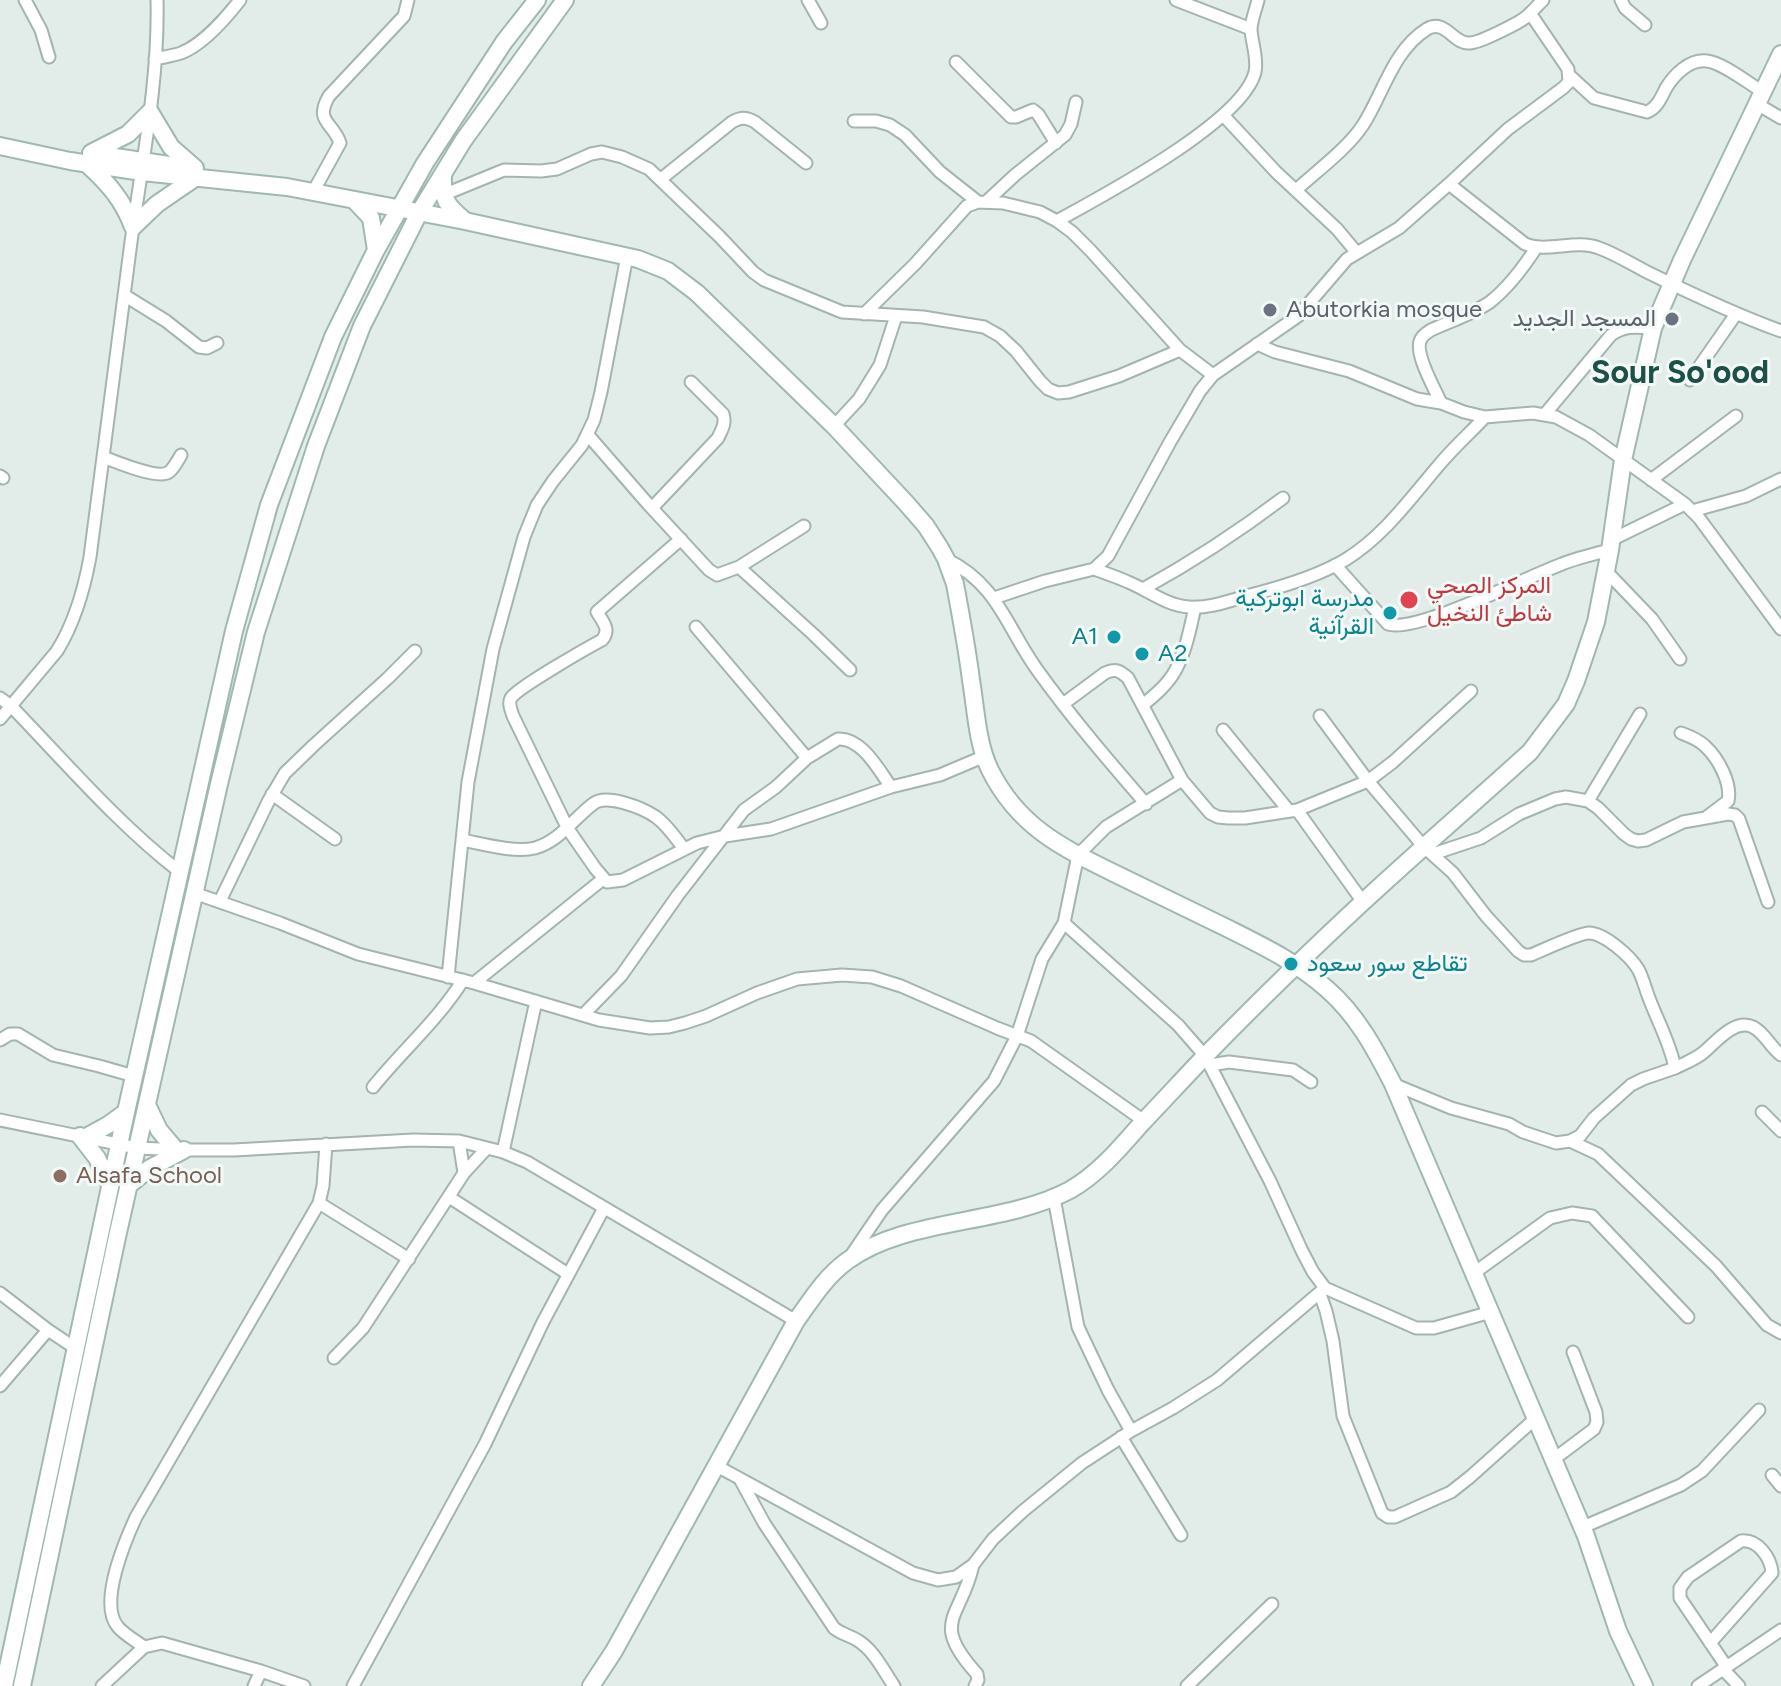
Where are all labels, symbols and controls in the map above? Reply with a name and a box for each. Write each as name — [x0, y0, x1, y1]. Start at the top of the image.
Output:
place label: Abutorkia mosque — [1286, 296, 1482, 324]
marker: Abutorkia mosque — [1261, 301, 1279, 319]
place label: المسجد الجديد — [1513, 305, 1656, 333]
marker: المسجد الجديد — [1663, 310, 1681, 328]
district label: Sour So'ood — [1591, 355, 1769, 393]
place label: المركز الصحي شاطئ النخيل — [1427, 572, 1552, 628]
place label: مدرسة ابوتركية القرآنية — [1235, 585, 1374, 641]
marker: المركز الصحي شاطئ النخيل — [1398, 589, 1420, 611]
marker: مدرسة ابوتركية القرآنية — [1381, 604, 1399, 622]
place label: A1 — [1072, 623, 1098, 651]
marker: A1 — [1105, 628, 1123, 646]
place label: A2 — [1158, 640, 1188, 668]
marker: A2 — [1133, 645, 1151, 663]
place label: تقاطع سور سعود — [1307, 950, 1468, 978]
marker: تقاطع سور سعود — [1282, 955, 1300, 973]
place label: Alsafa School — [76, 1162, 222, 1190]
marker: Alsafa School — [51, 1167, 69, 1185]

